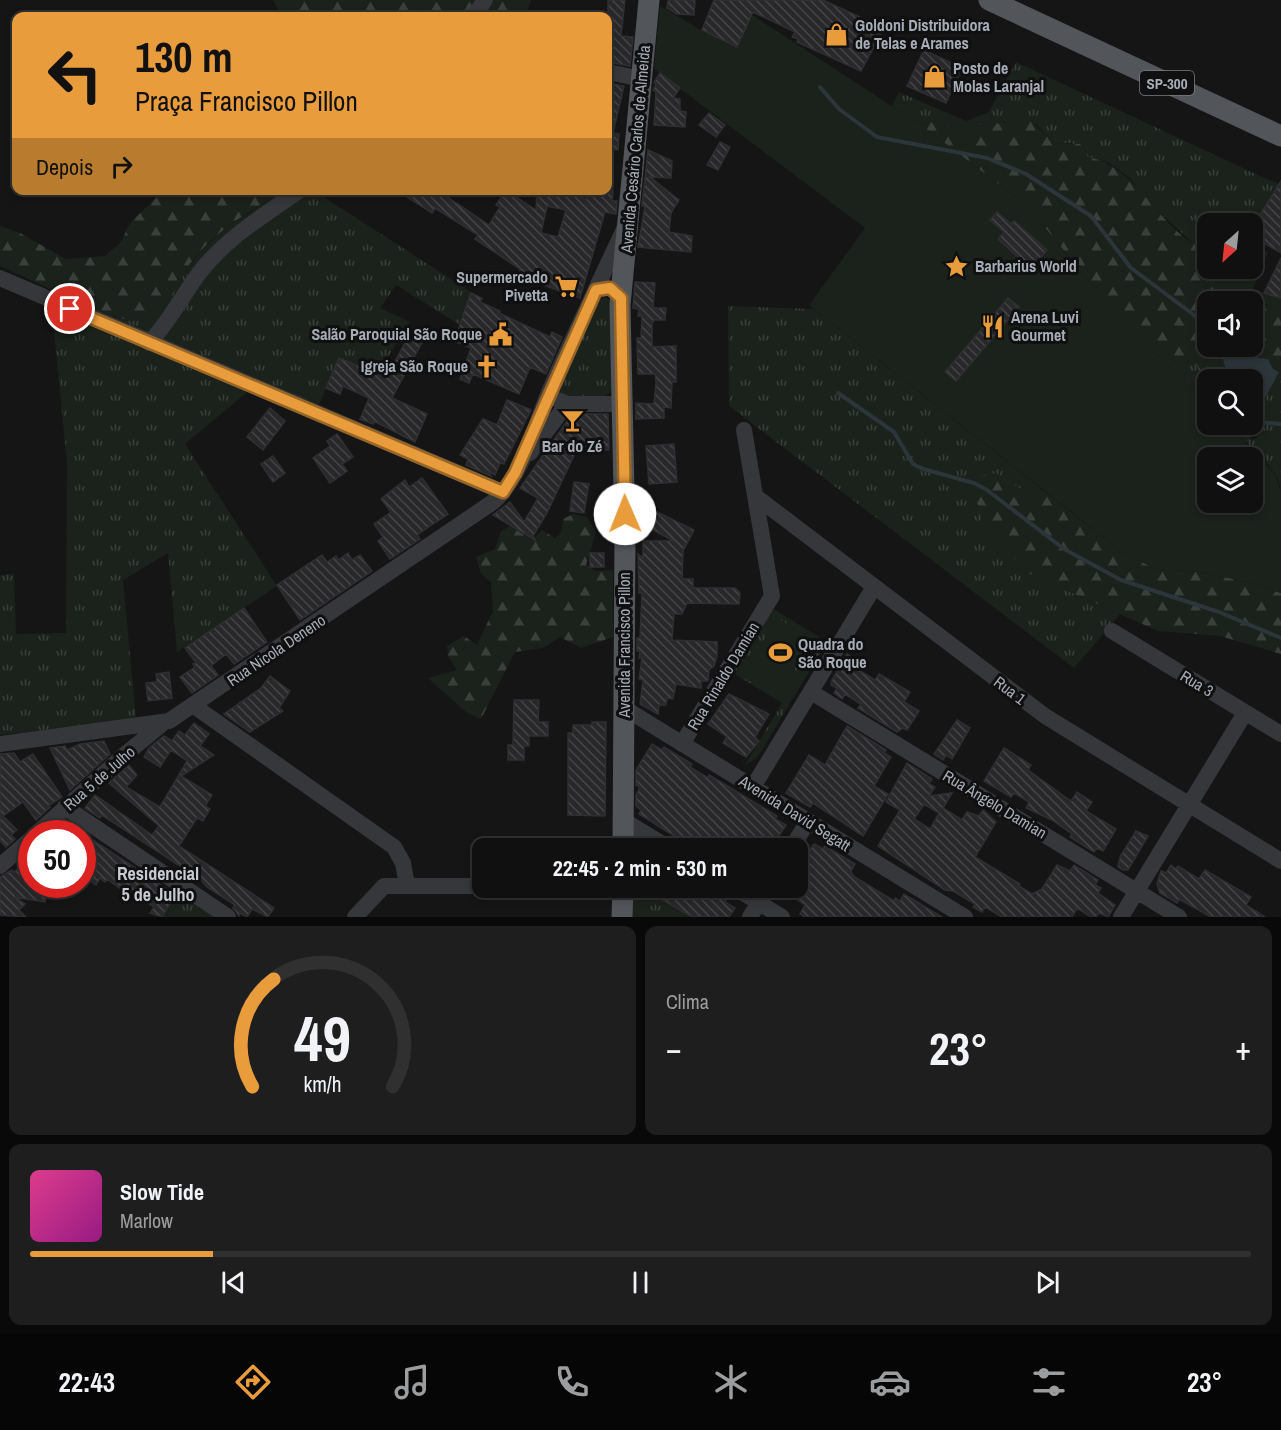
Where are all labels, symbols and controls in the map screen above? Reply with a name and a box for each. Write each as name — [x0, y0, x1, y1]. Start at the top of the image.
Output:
place label: Goldoni Distribuidora de Telas e Arames — [855, 14, 991, 54]
shop icon: Goldoni Distribuidora de Telas e Arames — [824, 21, 850, 47]
text: 130 m — [135, 29, 233, 85]
icon: left — [36, 36, 114, 114]
street label: Avenida Cesário Carlos de Almeida — [615, 44, 655, 255]
place label: Posto de Molas Laranjal — [953, 57, 1044, 97]
shop icon: Posto de Molas Laranjal — [922, 64, 948, 90]
road number: SP-300 — [1140, 71, 1194, 95]
text: Praça Francisco Pillon — [135, 83, 358, 119]
icon: right — [105, 150, 138, 183]
text: Depois — [36, 152, 93, 182]
north arrow — [1197, 213, 1263, 279]
map controls — [1197, 213, 1263, 513]
place icon: Barbarius World — [944, 253, 970, 279]
place label: Barbarius World — [975, 255, 1077, 277]
place label: Supermercado Pivetta — [456, 266, 549, 306]
supermarket icon: Supermercado Pivetta — [553, 273, 579, 299]
pin — [44, 283, 95, 334]
button: sound — [1197, 291, 1263, 357]
icon: arrive — [53, 292, 86, 325]
place label: Arena Luvi Gourmet — [1011, 306, 1079, 346]
restaurant icon: Arena Luvi Gourmet — [980, 313, 1006, 339]
public building icon: Salão Paroquial São Roque — [487, 321, 513, 347]
place label: Salão Paroquial São Roque — [311, 323, 482, 345]
church icon: Igreja São Roque — [473, 353, 499, 379]
place label: Igreja São Roque — [361, 355, 468, 377]
button: search — [1197, 369, 1263, 435]
bar icon: Bar do Zé — [559, 408, 585, 434]
place label: Bar do Zé — [542, 435, 602, 457]
button: layers — [1197, 447, 1263, 513]
position arrow — [593, 482, 657, 546]
street label: Avenida Francisco Pillon — [613, 572, 635, 719]
street label: Rua Nicola Deneno — [222, 609, 330, 691]
street label: Rua Rinaldo Damian — [682, 618, 764, 734]
place label: Quadra do São Roque — [798, 633, 867, 673]
sports icon: Quadra do São Roque — [767, 640, 793, 666]
street label: Rua 3 — [1176, 665, 1218, 701]
street label: Rua 1 — [989, 671, 1031, 710]
street label: Rua 5 de Julho — [58, 741, 140, 815]
street label: Rua Ângelo Damian — [939, 764, 1051, 844]
street label: Avenida David Segatt — [734, 769, 855, 856]
speed limit sign: 50 — [18, 820, 96, 898]
text: 22:45 · 2 min · 530 m — [553, 853, 727, 883]
district label: Residencial 5 de Julho — [117, 861, 199, 907]
text: Clima — [666, 988, 709, 1015]
text: 49 — [294, 996, 351, 1080]
text: 23° — [929, 1018, 988, 1079]
text: − — [666, 1026, 682, 1070]
text: + — [1235, 1026, 1251, 1070]
text: km/h — [303, 1071, 342, 1100]
text: Slow Tide — [120, 1177, 204, 1207]
text: Marlow — [120, 1207, 173, 1234]
icon: previous — [217, 1266, 250, 1299]
icon: pause — [624, 1266, 657, 1299]
icon: next — [1031, 1266, 1064, 1299]
icon: directions — [232, 1361, 274, 1403]
icon: music — [391, 1361, 433, 1403]
icon: phone — [551, 1361, 593, 1403]
icon: climate — [710, 1361, 752, 1403]
icon: car — [869, 1361, 911, 1403]
icon: filters — [1028, 1361, 1070, 1403]
text: 22:43 — [59, 1364, 115, 1400]
text: 23° — [1187, 1364, 1222, 1400]

